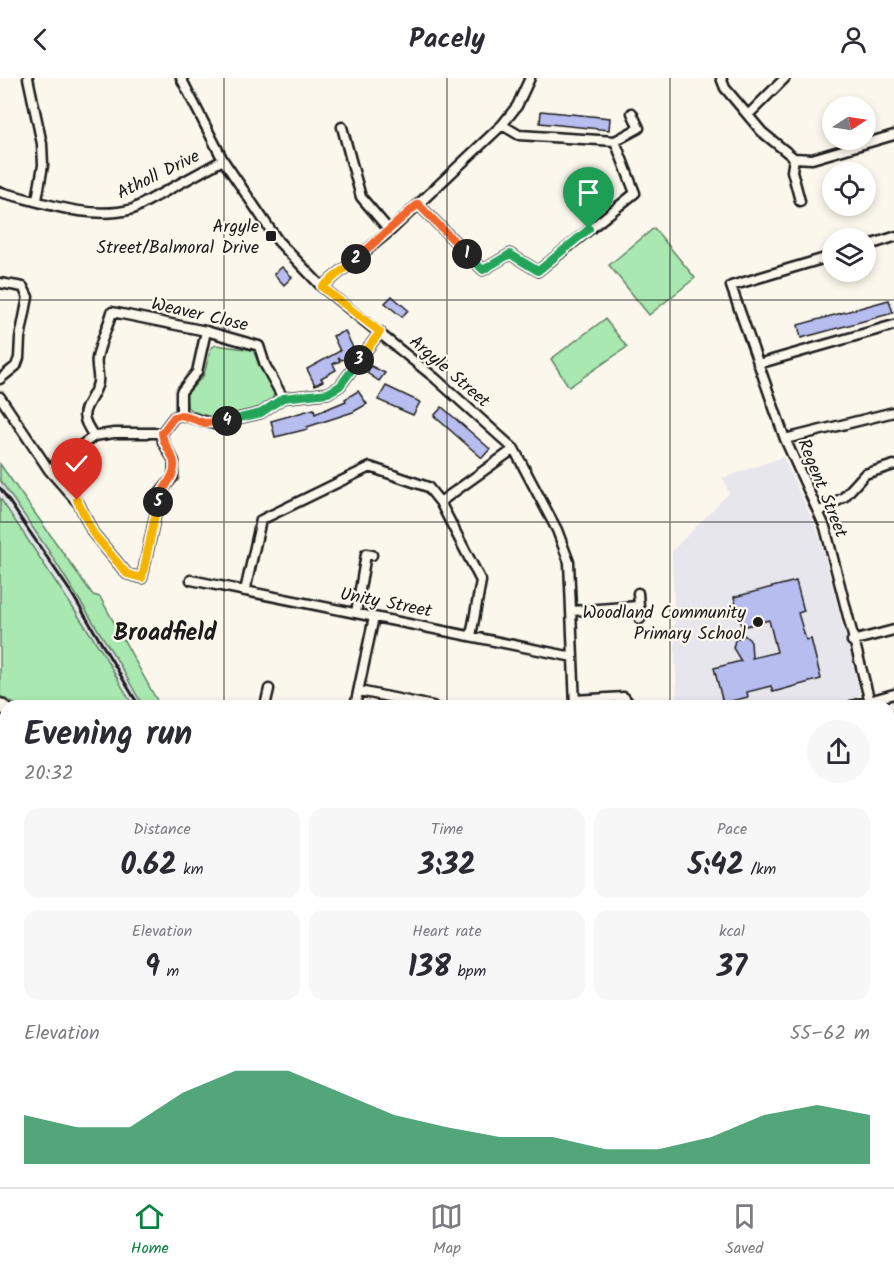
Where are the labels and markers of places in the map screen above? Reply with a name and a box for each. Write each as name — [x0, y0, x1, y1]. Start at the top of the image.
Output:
pin — [563, 167, 614, 229]
place label: Argyle Street/Balmoral Drive — [97, 213, 259, 263]
marker: Argyle Street/Balmoral Drive — [264, 229, 278, 243]
pin: 1 — [452, 239, 482, 269]
pin: 2 — [341, 244, 371, 274]
pin: 3 — [344, 345, 374, 375]
pin: 4 — [212, 406, 242, 436]
pin — [51, 438, 102, 500]
pin: 5 — [143, 487, 173, 517]
place label: Woodland Community Primary School — [582, 599, 747, 649]
marker: Woodland Community Primary School — [751, 615, 765, 629]

